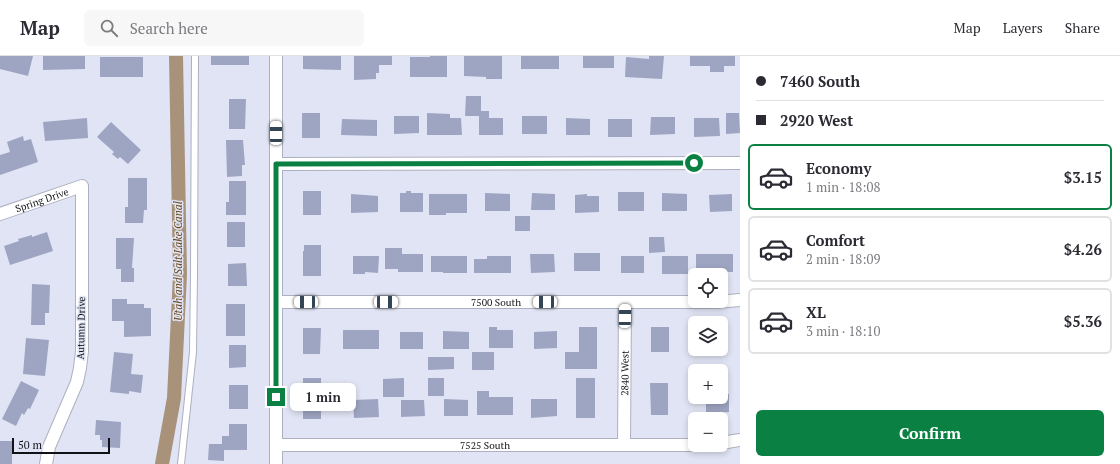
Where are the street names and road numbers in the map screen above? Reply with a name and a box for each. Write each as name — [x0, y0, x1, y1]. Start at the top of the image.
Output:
street label: Spring Drive — [13, 185, 70, 215]
street label: Autumn Drive — [74, 296, 88, 360]
street label: 7500 South — [471, 296, 521, 309]
street label: 2840 West — [618, 350, 631, 396]
street label: 7525 South — [460, 439, 510, 452]

